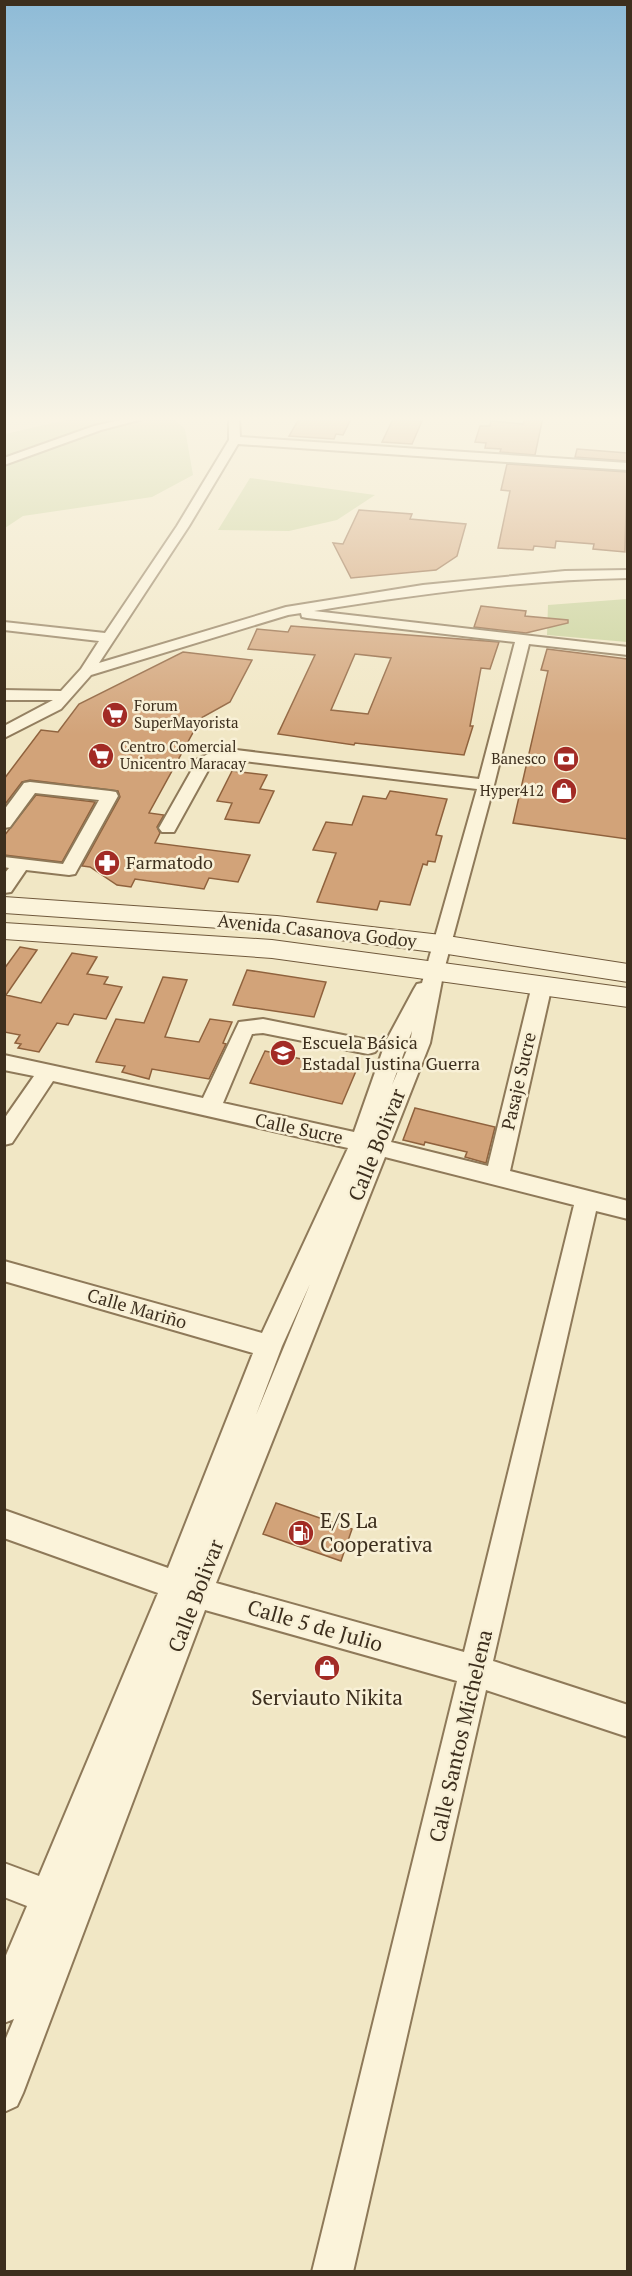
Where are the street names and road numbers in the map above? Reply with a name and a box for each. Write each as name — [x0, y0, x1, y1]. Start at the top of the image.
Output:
street label: Avenida Casanova Godoy — [216, 908, 419, 952]
street label: Pasaje Sucre — [495, 1030, 541, 1132]
street label: Calle Bolivar — [341, 1084, 411, 1205]
street label: Calle Sucre — [253, 1107, 345, 1149]
street label: Calle Mariño — [85, 1282, 190, 1334]
street label: Calle Bolivar — [161, 1535, 229, 1656]
street label: Calle 5 de Julio — [244, 1592, 386, 1658]
street label: Calle Santos Michelena — [422, 1626, 498, 1845]

